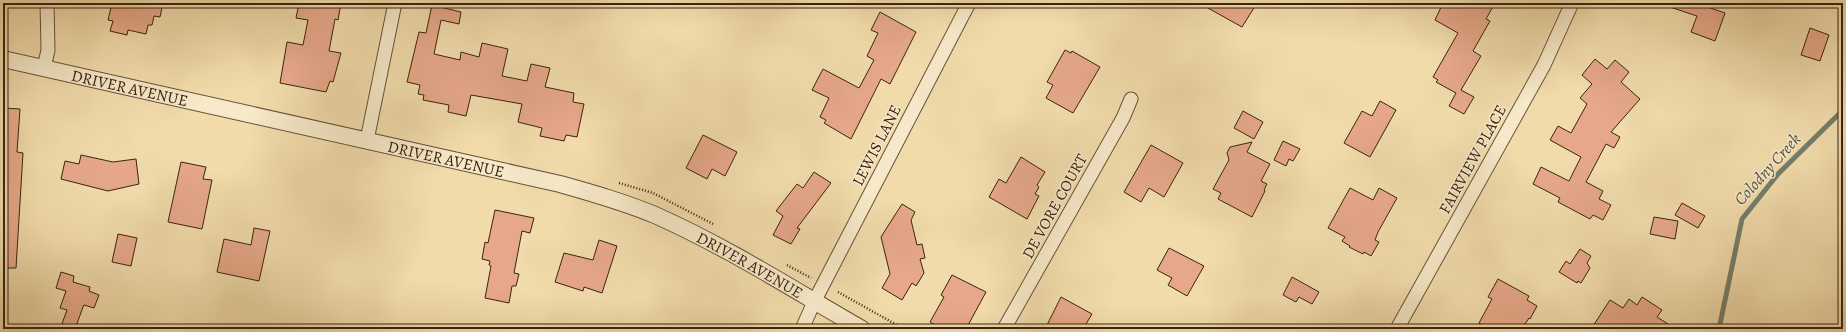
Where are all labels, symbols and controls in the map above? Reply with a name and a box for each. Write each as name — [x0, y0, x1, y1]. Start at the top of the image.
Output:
street label: DRIVER AVENUE — [69, 65, 190, 112]
street label: LEWIS LANE — [847, 101, 907, 190]
street label: FAIRVIEW PLACE — [1434, 101, 1512, 218]
water label: Colodny Creek — [1729, 128, 1806, 210]
street label: DRIVER AVENUE — [385, 136, 506, 183]
street label: DE VORE COURT — [1017, 150, 1093, 263]
street label: DRIVER AVENUE — [693, 227, 807, 304]

